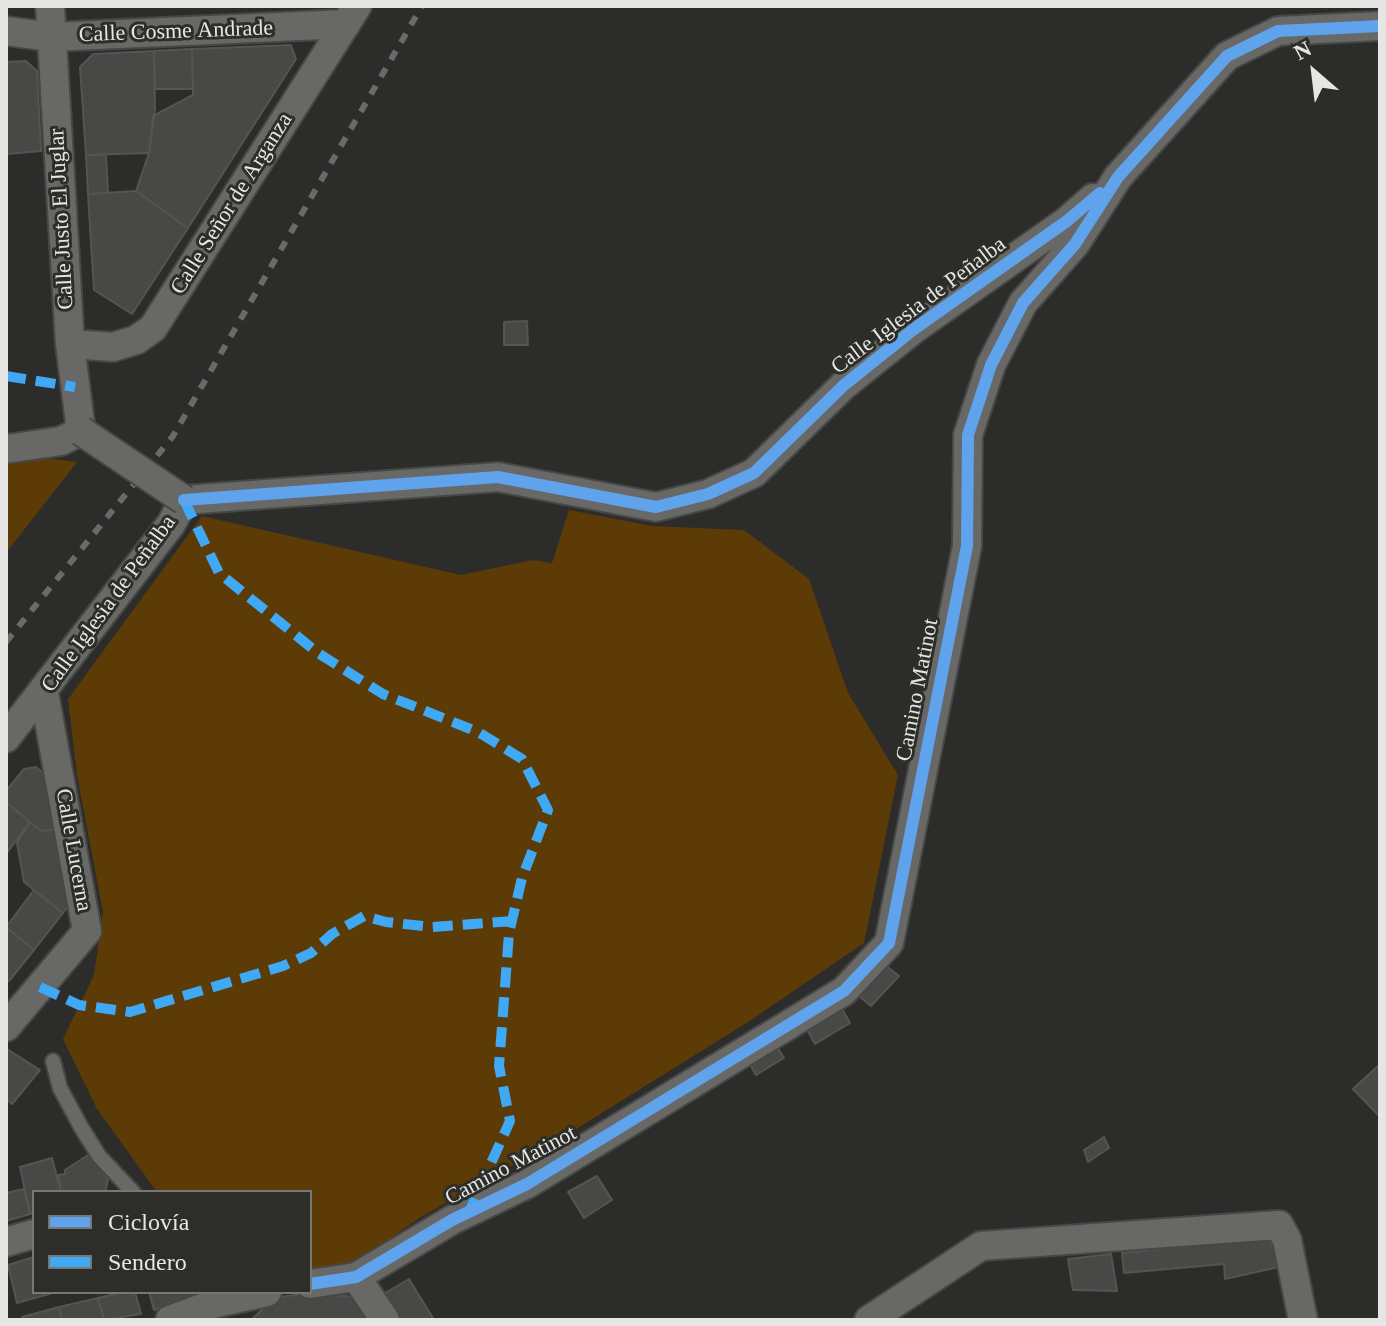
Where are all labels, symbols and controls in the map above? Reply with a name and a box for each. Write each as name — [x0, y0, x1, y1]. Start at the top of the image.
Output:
street label: Calle Cosme Andrade — [78, 15, 274, 49]
north arrow — [1274, 32, 1354, 112]
text: N — [1290, 36, 1315, 65]
street label: Calle Señor de Arganza — [165, 108, 299, 300]
street label: Calle Justo El Juglar — [44, 128, 80, 310]
street label: Calle Iglesia de Peñalba — [826, 232, 1012, 380]
street label: Calle Iglesia de Peñalba — [36, 510, 182, 698]
street label: Camino Matinot — [891, 616, 945, 764]
street label: Calle Lucerna — [49, 787, 97, 913]
street label: Camino Matinot — [441, 1120, 581, 1212]
legend — [32, 1190, 312, 1294]
text: Ciclovía — [108, 1209, 189, 1235]
text: Sendero — [108, 1249, 187, 1275]

